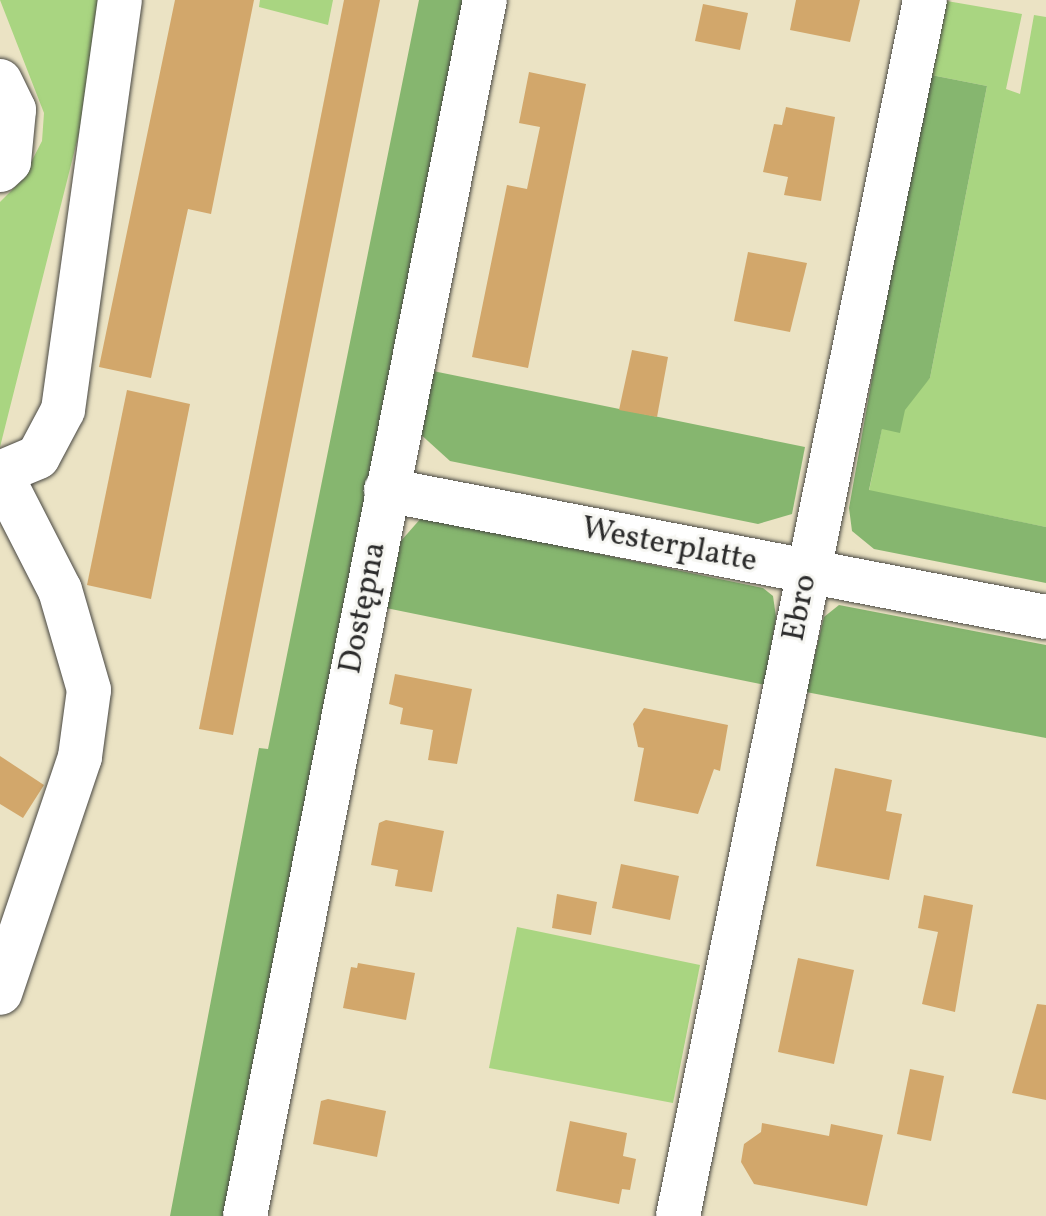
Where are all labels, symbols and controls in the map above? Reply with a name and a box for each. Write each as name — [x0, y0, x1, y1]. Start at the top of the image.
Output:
street label: Westerplatte — [578, 510, 760, 582]
street label: Dostępna — [332, 539, 396, 677]
street label: Ebro — [776, 571, 826, 645]

